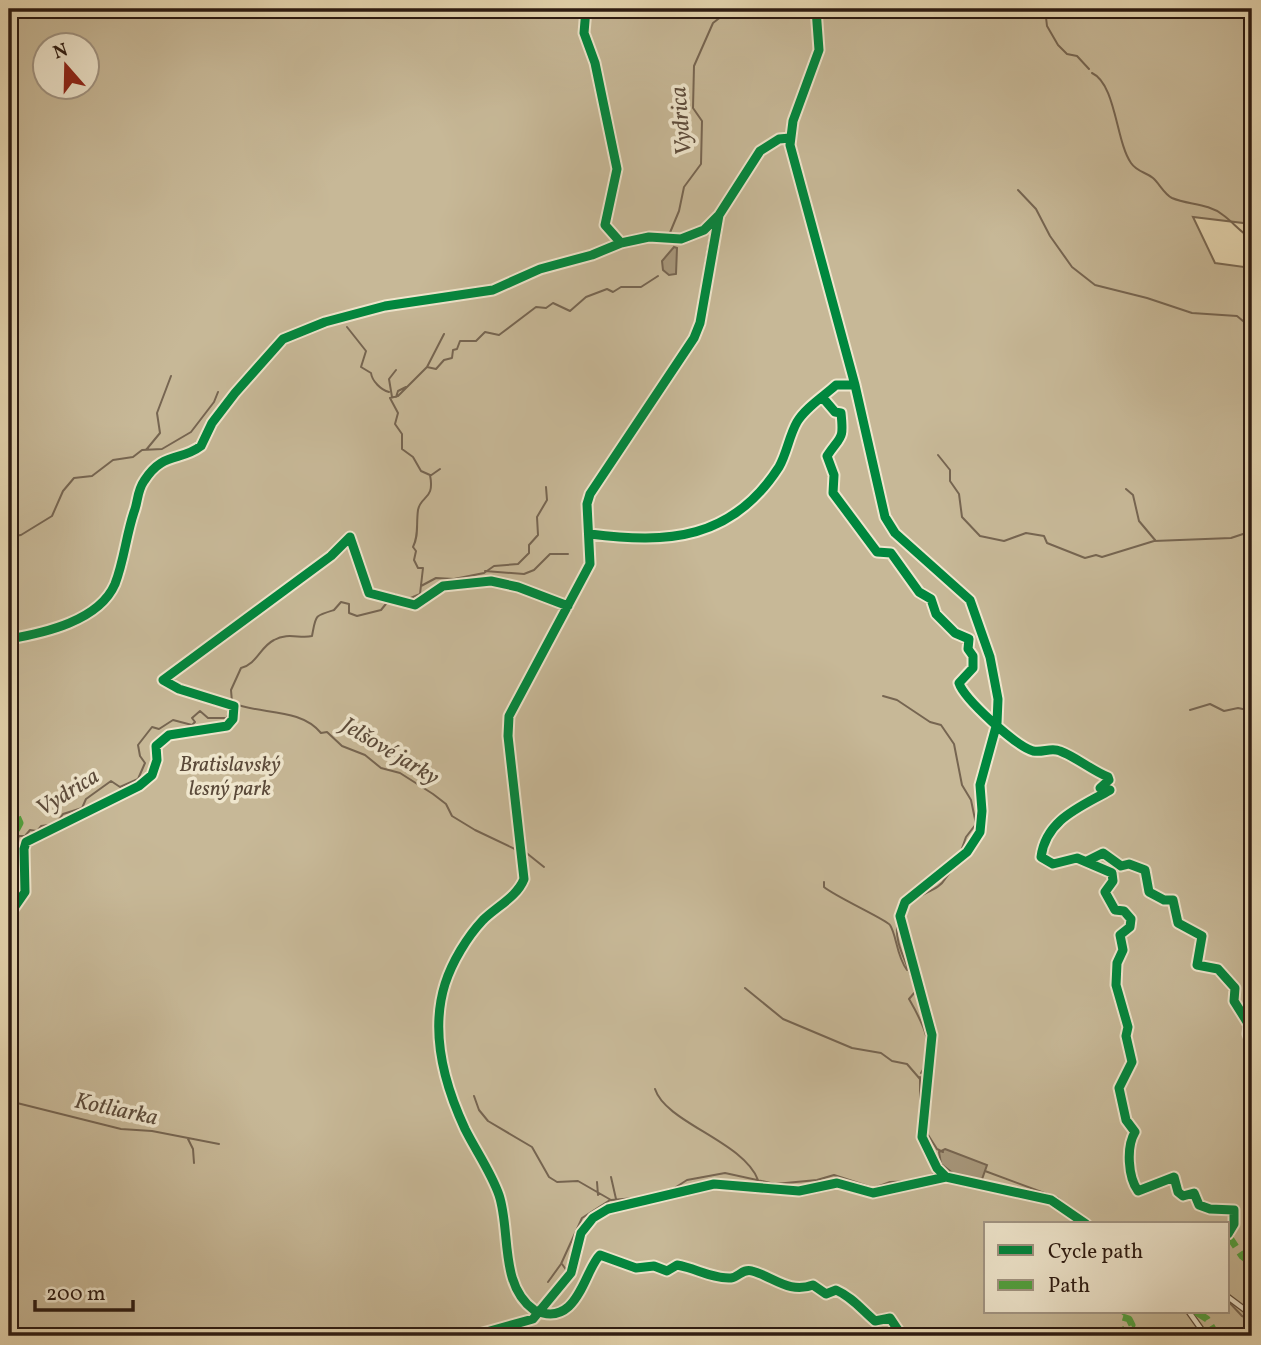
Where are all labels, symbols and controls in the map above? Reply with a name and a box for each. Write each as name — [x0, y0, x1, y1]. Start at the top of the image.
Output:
north arrow — [32, 32, 102, 102]
text: N — [50, 37, 72, 66]
water label: Vydrica — [663, 85, 701, 157]
water label: Jelšové jarky — [333, 709, 445, 794]
park label: Bratislavský lesný park — [179, 751, 281, 804]
water label: Vydrica — [30, 761, 106, 825]
water label: Kotliarka — [71, 1086, 161, 1134]
legend — [984, 1222, 1230, 1314]
text: Cycle path — [1048, 1238, 1143, 1267]
scale bar — [35, 1268, 133, 1312]
text: Path — [1048, 1272, 1090, 1301]
text: 200 m — [46, 1280, 106, 1309]

